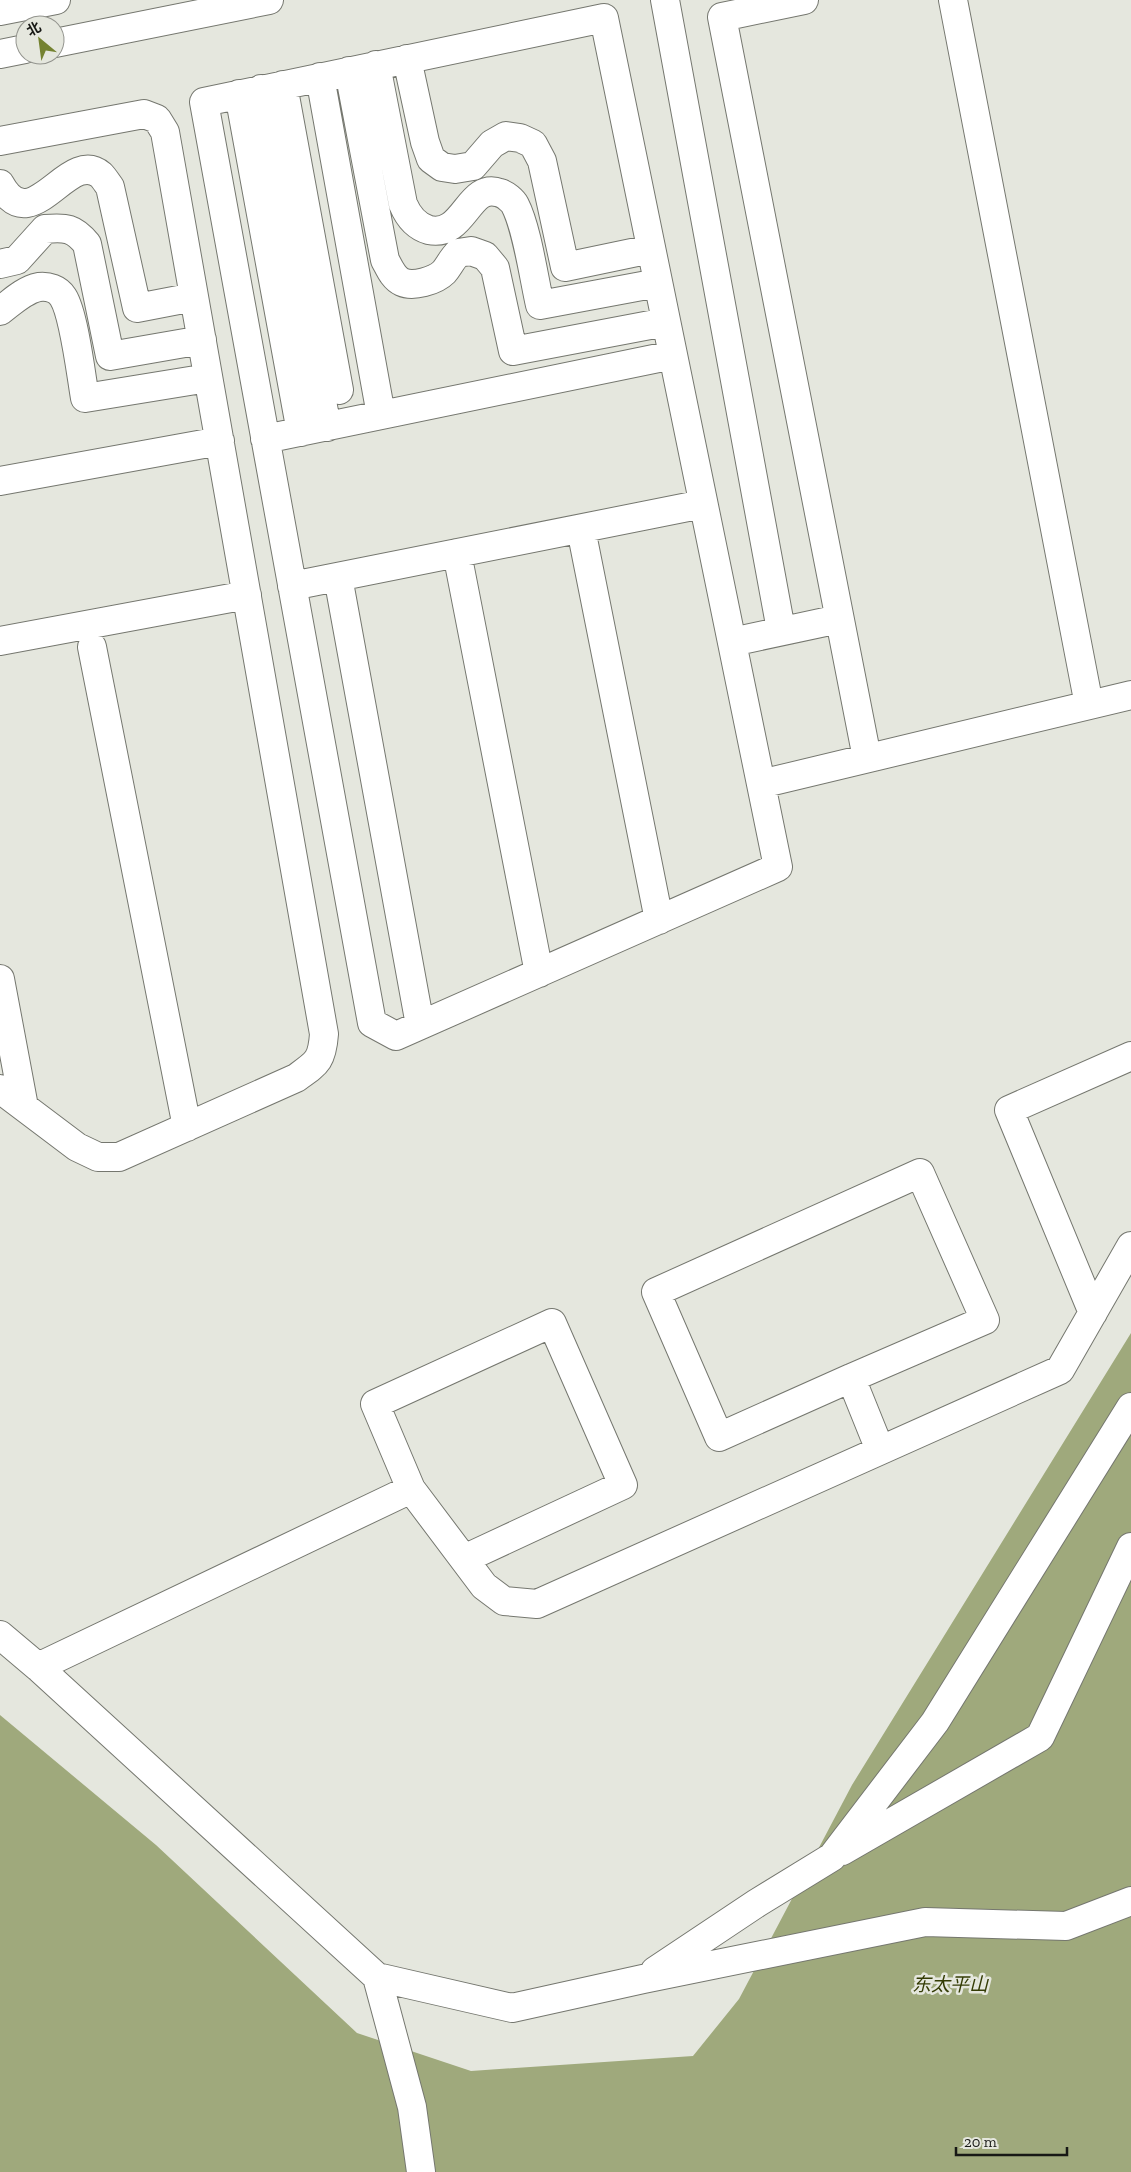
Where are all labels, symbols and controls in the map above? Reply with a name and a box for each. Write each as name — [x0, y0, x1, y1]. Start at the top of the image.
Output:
north arrow — [15, 15, 65, 65]
text: 北 — [24, 18, 44, 40]
park label: 东太平山 — [912, 1973, 989, 1996]
scale bar — [956, 2124, 1067, 2156]
text: 20 m — [964, 2133, 997, 2151]

